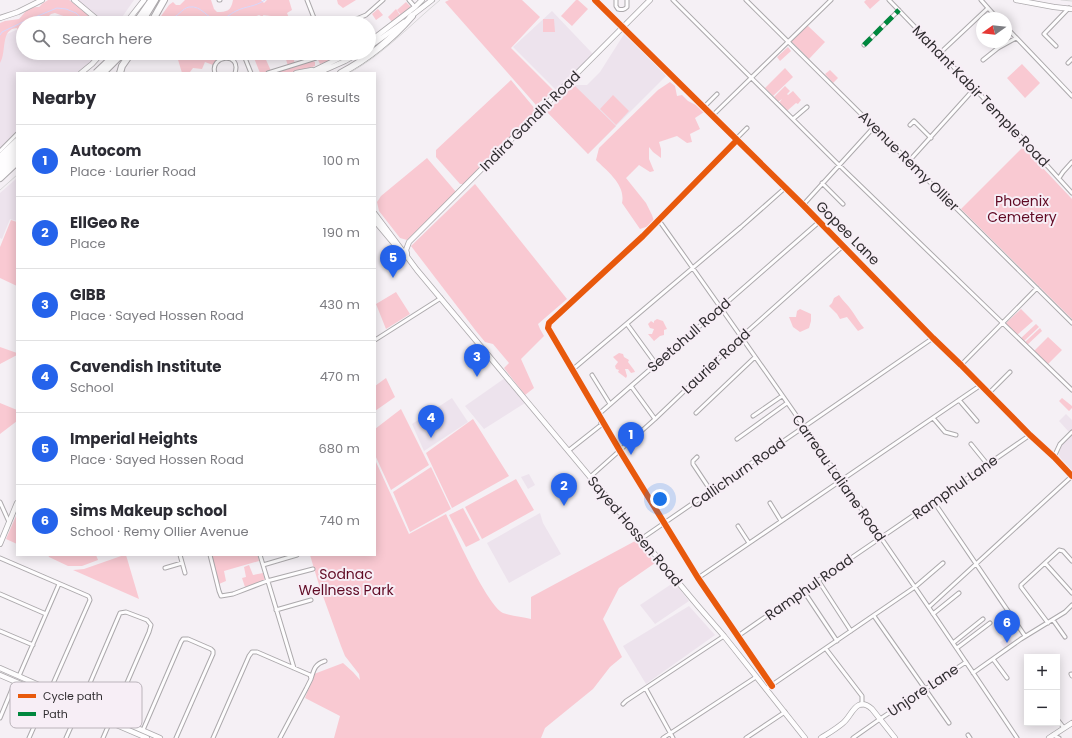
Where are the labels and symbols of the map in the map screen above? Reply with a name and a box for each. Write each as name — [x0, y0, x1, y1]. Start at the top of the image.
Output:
north arrow — [976, 12, 1012, 48]
street label: Mahant Kabir Temple Road — [908, 21, 1054, 171]
street label: Indira Gandhi Road — [475, 66, 585, 176]
street label: Avenue Remy Ollier — [854, 106, 964, 216]
park label: Phoenix Cemetery — [987, 191, 1057, 227]
street label: Gopee Lane — [811, 196, 885, 270]
pin: 5 — [380, 245, 406, 278]
street label: Seetohull Road — [643, 293, 735, 377]
street label: Laurier Road — [677, 324, 755, 398]
pin: 3 — [464, 344, 490, 377]
pin: 4 — [418, 405, 444, 438]
street label: Carreau Laliane Road — [787, 410, 891, 546]
pin: 1 — [618, 422, 644, 455]
street label: Callichurn Road — [687, 433, 789, 513]
street label: Ramphul Lane — [908, 450, 1002, 524]
street label: Sayed Hossen Road — [583, 472, 687, 590]
pin: 2 — [551, 473, 577, 506]
your location — [650, 489, 670, 509]
street label: Ramphul Road — [761, 549, 857, 625]
park label: Sodnac Wellness Park — [298, 564, 394, 600]
pin: 6 — [994, 610, 1020, 643]
street label: Unjore Lane — [884, 659, 963, 721]
legend — [10, 682, 142, 728]
text: Cycle path — [43, 688, 103, 704]
text: Path — [43, 706, 68, 722]

